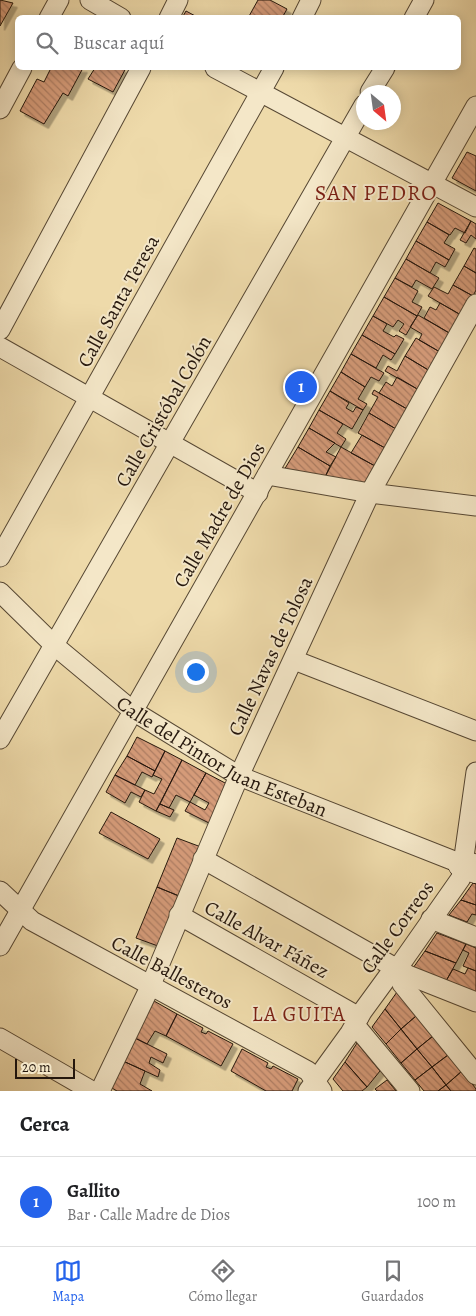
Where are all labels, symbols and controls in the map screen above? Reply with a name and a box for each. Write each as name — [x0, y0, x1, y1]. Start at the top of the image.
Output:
search box — [15, 15, 461, 70]
icon: search — [33, 29, 61, 57]
text: Buscar aquí — [73, 30, 164, 56]
north arrow — [356, 85, 401, 130]
district label: SAN PEDRO — [315, 178, 437, 208]
street label: Calle Santa Teresa — [71, 230, 166, 372]
street label: Calle Cristóbal Colón — [109, 331, 218, 492]
pin: 1 — [285, 368, 317, 406]
street label: Calle Madre de Dios — [167, 438, 272, 593]
street label: Calle Navas de Tolosa — [222, 572, 320, 740]
your location — [183, 659, 209, 685]
street label: Calle del Pintor Juan Esteban — [111, 690, 331, 824]
street label: Calle Correos — [355, 875, 440, 979]
street label: Calle Alvar Fáñez — [200, 894, 334, 985]
street label: Calle Ballesteros — [106, 929, 237, 1016]
district label: LA GUITA — [252, 1000, 346, 1028]
scale bar — [15, 1056, 75, 1079]
text: 20 m — [22, 1058, 51, 1077]
text: Cerca — [20, 1110, 70, 1138]
text: Gallito — [67, 1178, 120, 1204]
text: 1 — [33, 1191, 39, 1213]
text: 100 m — [417, 1191, 456, 1213]
text: Bar · Calle Madre de Dios — [67, 1204, 230, 1226]
tab: Mapa — [52, 1257, 84, 1306]
tab: Cómo llegar — [189, 1257, 257, 1306]
tab: Guardados — [361, 1257, 424, 1306]

